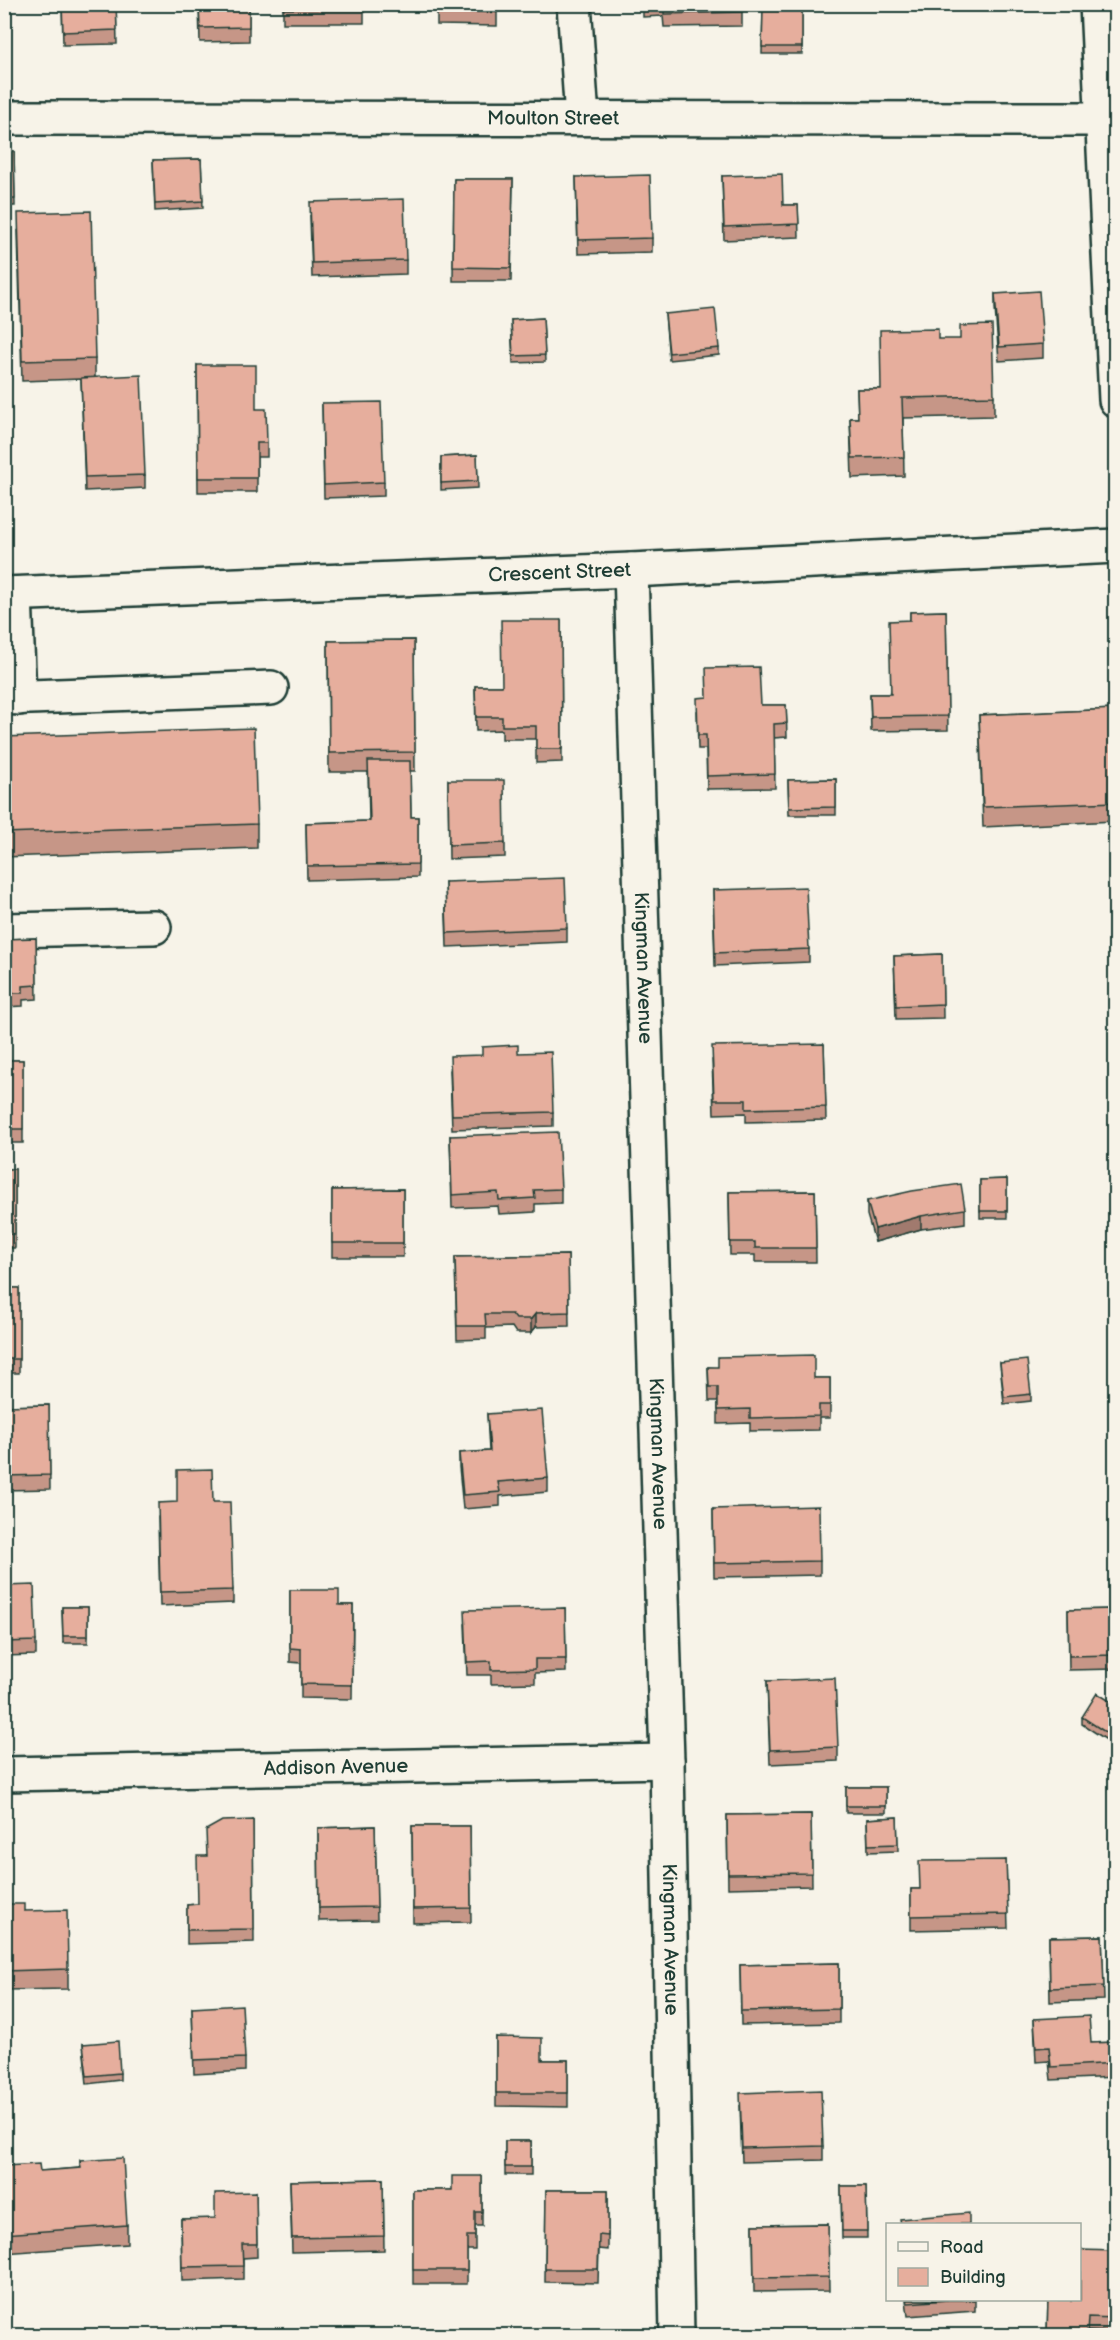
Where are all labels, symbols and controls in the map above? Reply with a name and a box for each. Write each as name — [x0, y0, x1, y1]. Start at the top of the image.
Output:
street label: Moulton Street — [487, 106, 619, 131]
street label: Crescent Street — [488, 558, 631, 587]
street label: Kingman Avenue — [629, 891, 657, 1044]
street label: Kingman Avenue — [643, 1377, 672, 1530]
street label: Addison Avenue — [263, 1754, 409, 1781]
street label: Kingman Avenue — [657, 1863, 683, 2016]
legend — [886, 2223, 1081, 2301]
text: Road — [940, 2237, 984, 2258]
text: Building — [940, 2267, 1006, 2288]

